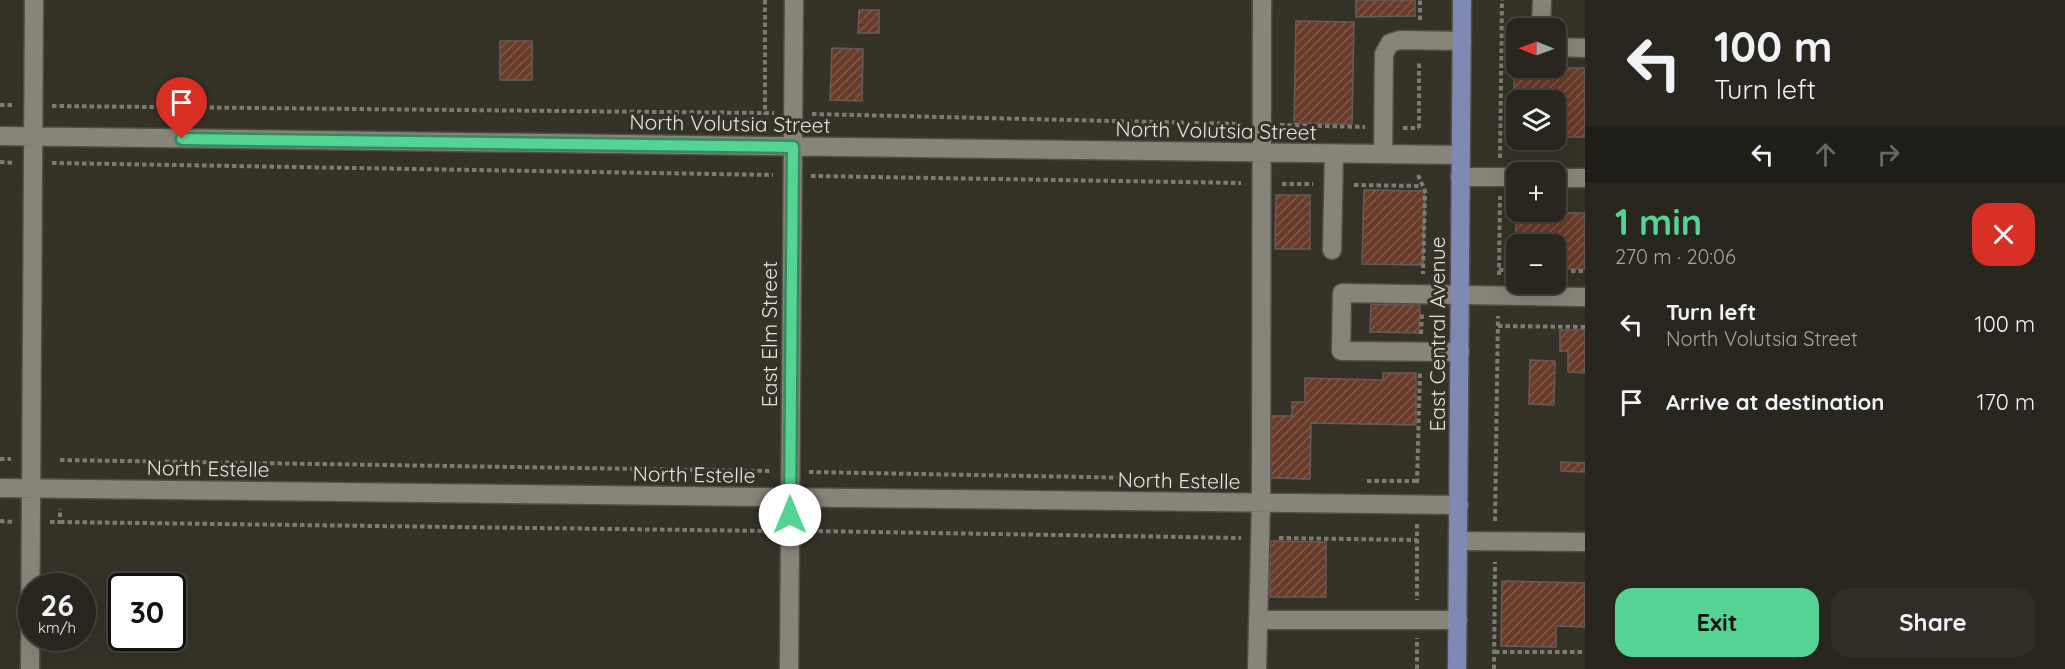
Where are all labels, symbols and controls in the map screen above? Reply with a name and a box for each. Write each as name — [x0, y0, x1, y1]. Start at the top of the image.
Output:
north arrow — [1506, 18, 1566, 78]
map controls — [1506, 18, 1566, 294]
text: 100 m — [1714, 20, 1832, 73]
icon: left — [1615, 24, 1693, 102]
text: Turn left — [1714, 72, 1816, 106]
pin — [156, 77, 207, 139]
icon: arrive — [165, 86, 198, 119]
button: layers — [1506, 90, 1566, 150]
street label: North Volutsia Street — [629, 108, 831, 138]
street label: North Volutsia Street — [1115, 115, 1317, 145]
icon: left — [1746, 138, 1779, 171]
icon: ahead — [1809, 138, 1842, 171]
icon: right — [1872, 138, 1905, 171]
button: + — [1506, 162, 1566, 222]
text: 1 min — [1615, 199, 1702, 244]
button: close — [1972, 203, 2035, 266]
button: − — [1506, 234, 1566, 294]
street label: East Central Avenue — [1424, 236, 1450, 432]
text: 270 m · 20:06 — [1615, 244, 1736, 269]
street label: East Elm Street — [756, 261, 782, 407]
text: Turn left — [1666, 298, 1756, 326]
icon: left — [1615, 308, 1648, 341]
text: 100 m — [1975, 310, 2035, 338]
text: North Volutsia Street — [1666, 326, 1858, 351]
icon: arrive — [1615, 386, 1648, 419]
text: Arrive at destination — [1666, 388, 1884, 416]
text: 170 m — [1976, 388, 2035, 416]
street label: North Estelle — [146, 454, 270, 482]
street label: North Estelle — [632, 460, 756, 488]
street label: North Estelle — [1117, 466, 1241, 494]
position arrow — [758, 483, 822, 547]
speed limit sign: 30 — [108, 573, 186, 651]
text: 26 — [40, 586, 74, 624]
button: Exit — [1615, 588, 1819, 657]
button: Share — [1831, 588, 2035, 657]
text: km/h — [38, 618, 76, 637]

